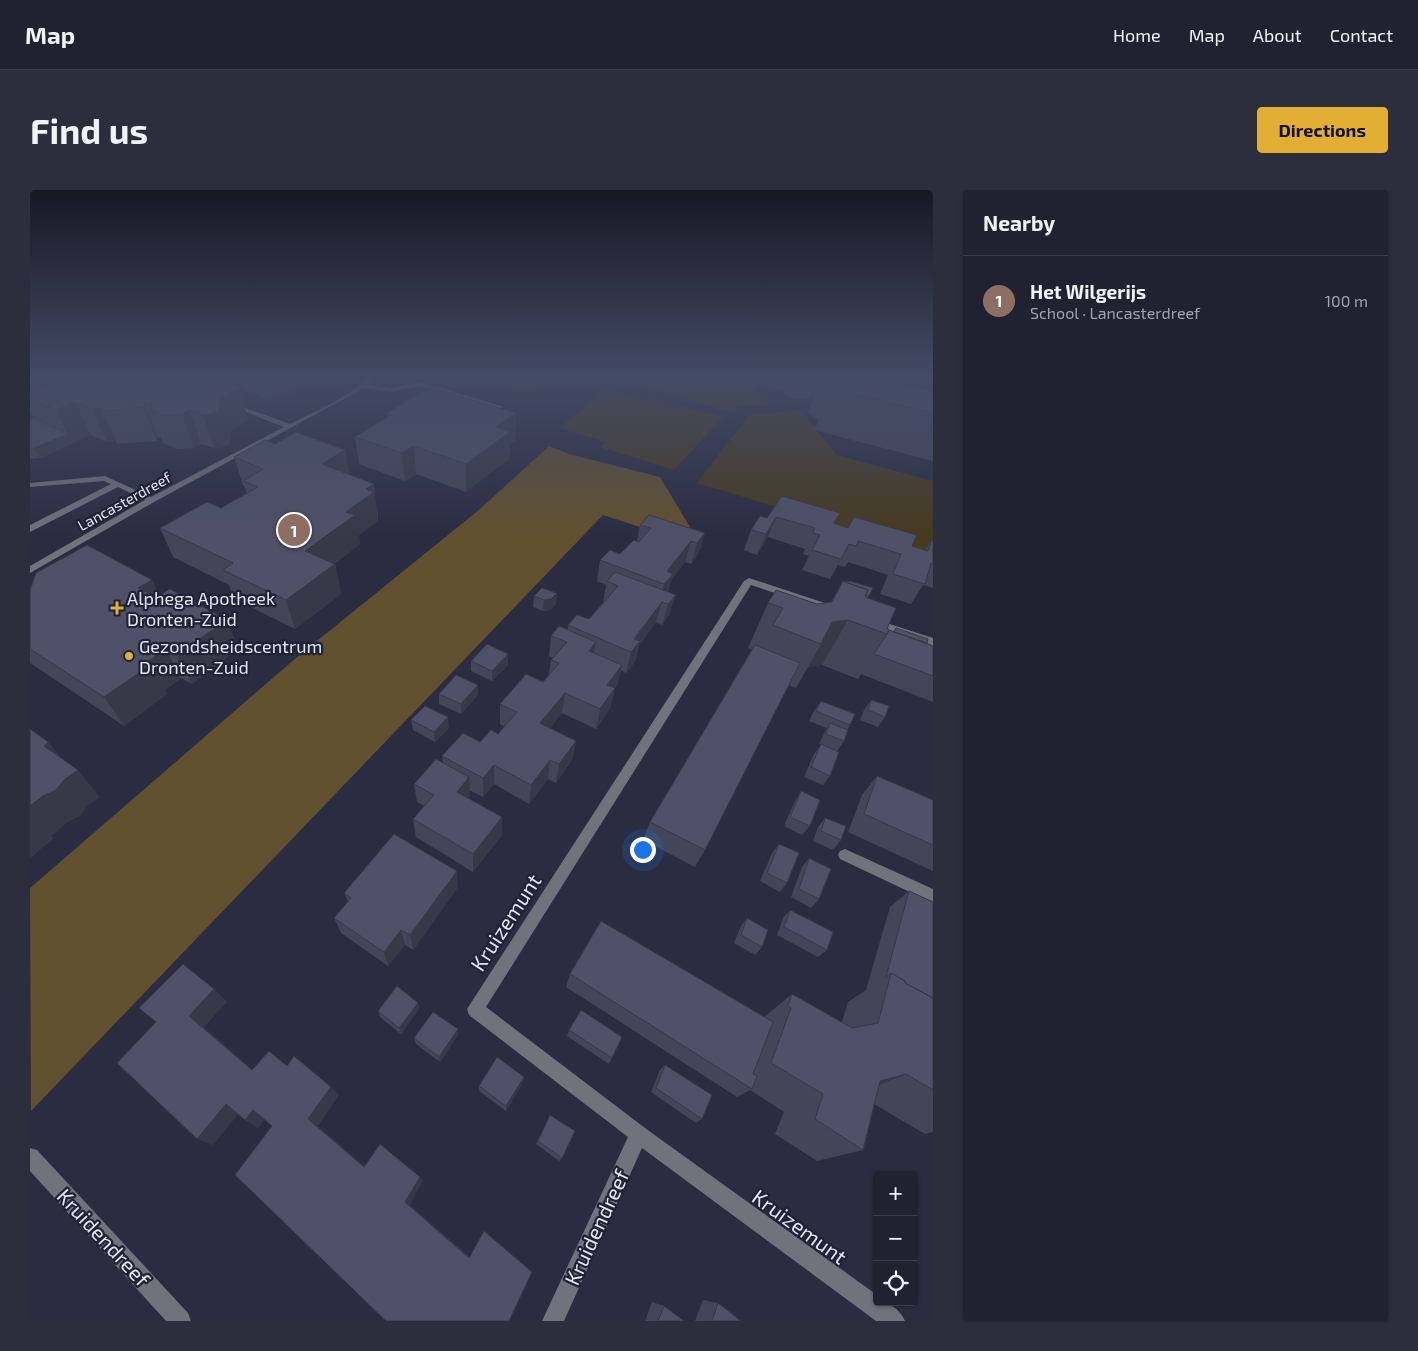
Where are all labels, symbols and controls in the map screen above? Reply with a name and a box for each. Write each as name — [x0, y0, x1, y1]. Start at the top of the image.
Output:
text: Map — [25, 20, 75, 49]
text: Home — [1113, 24, 1161, 46]
text: Map — [1189, 24, 1225, 46]
text: About — [1253, 24, 1302, 46]
text: Contact — [1330, 24, 1393, 46]
button: Directions — [1257, 107, 1388, 153]
text: Find us — [30, 109, 148, 151]
text: Nearby — [983, 210, 1055, 235]
text: Het Wilgerijs — [1030, 280, 1146, 303]
text: 1 — [996, 291, 1002, 310]
text: 100 m — [1325, 291, 1368, 310]
text: School · Lancasterdreef — [1030, 303, 1200, 322]
street label: Lancasterdreef — [74, 468, 174, 534]
pin: 1 — [278, 511, 310, 549]
place label: Alphega Apotheek Dronten-Zuid — [127, 587, 275, 630]
marker: Alphega Apotheek Dronten-Zuid — [111, 602, 123, 614]
place label: Gezondsheidscentrum Dronten-Zuid — [139, 635, 322, 678]
marker: Gezondsheidscentrum Dronten-Zuid — [123, 650, 135, 662]
your location — [630, 837, 656, 863]
street label: Kruizemunt — [464, 869, 546, 975]
street label: Kruidendreef — [558, 1165, 634, 1289]
map controls — [873, 1171, 918, 1306]
button: + — [873, 1171, 918, 1216]
street label: Kruidendreef — [52, 1183, 156, 1292]
street label: Kruizemunt — [748, 1183, 852, 1269]
button: − — [873, 1216, 918, 1261]
button: locate — [873, 1261, 918, 1306]

